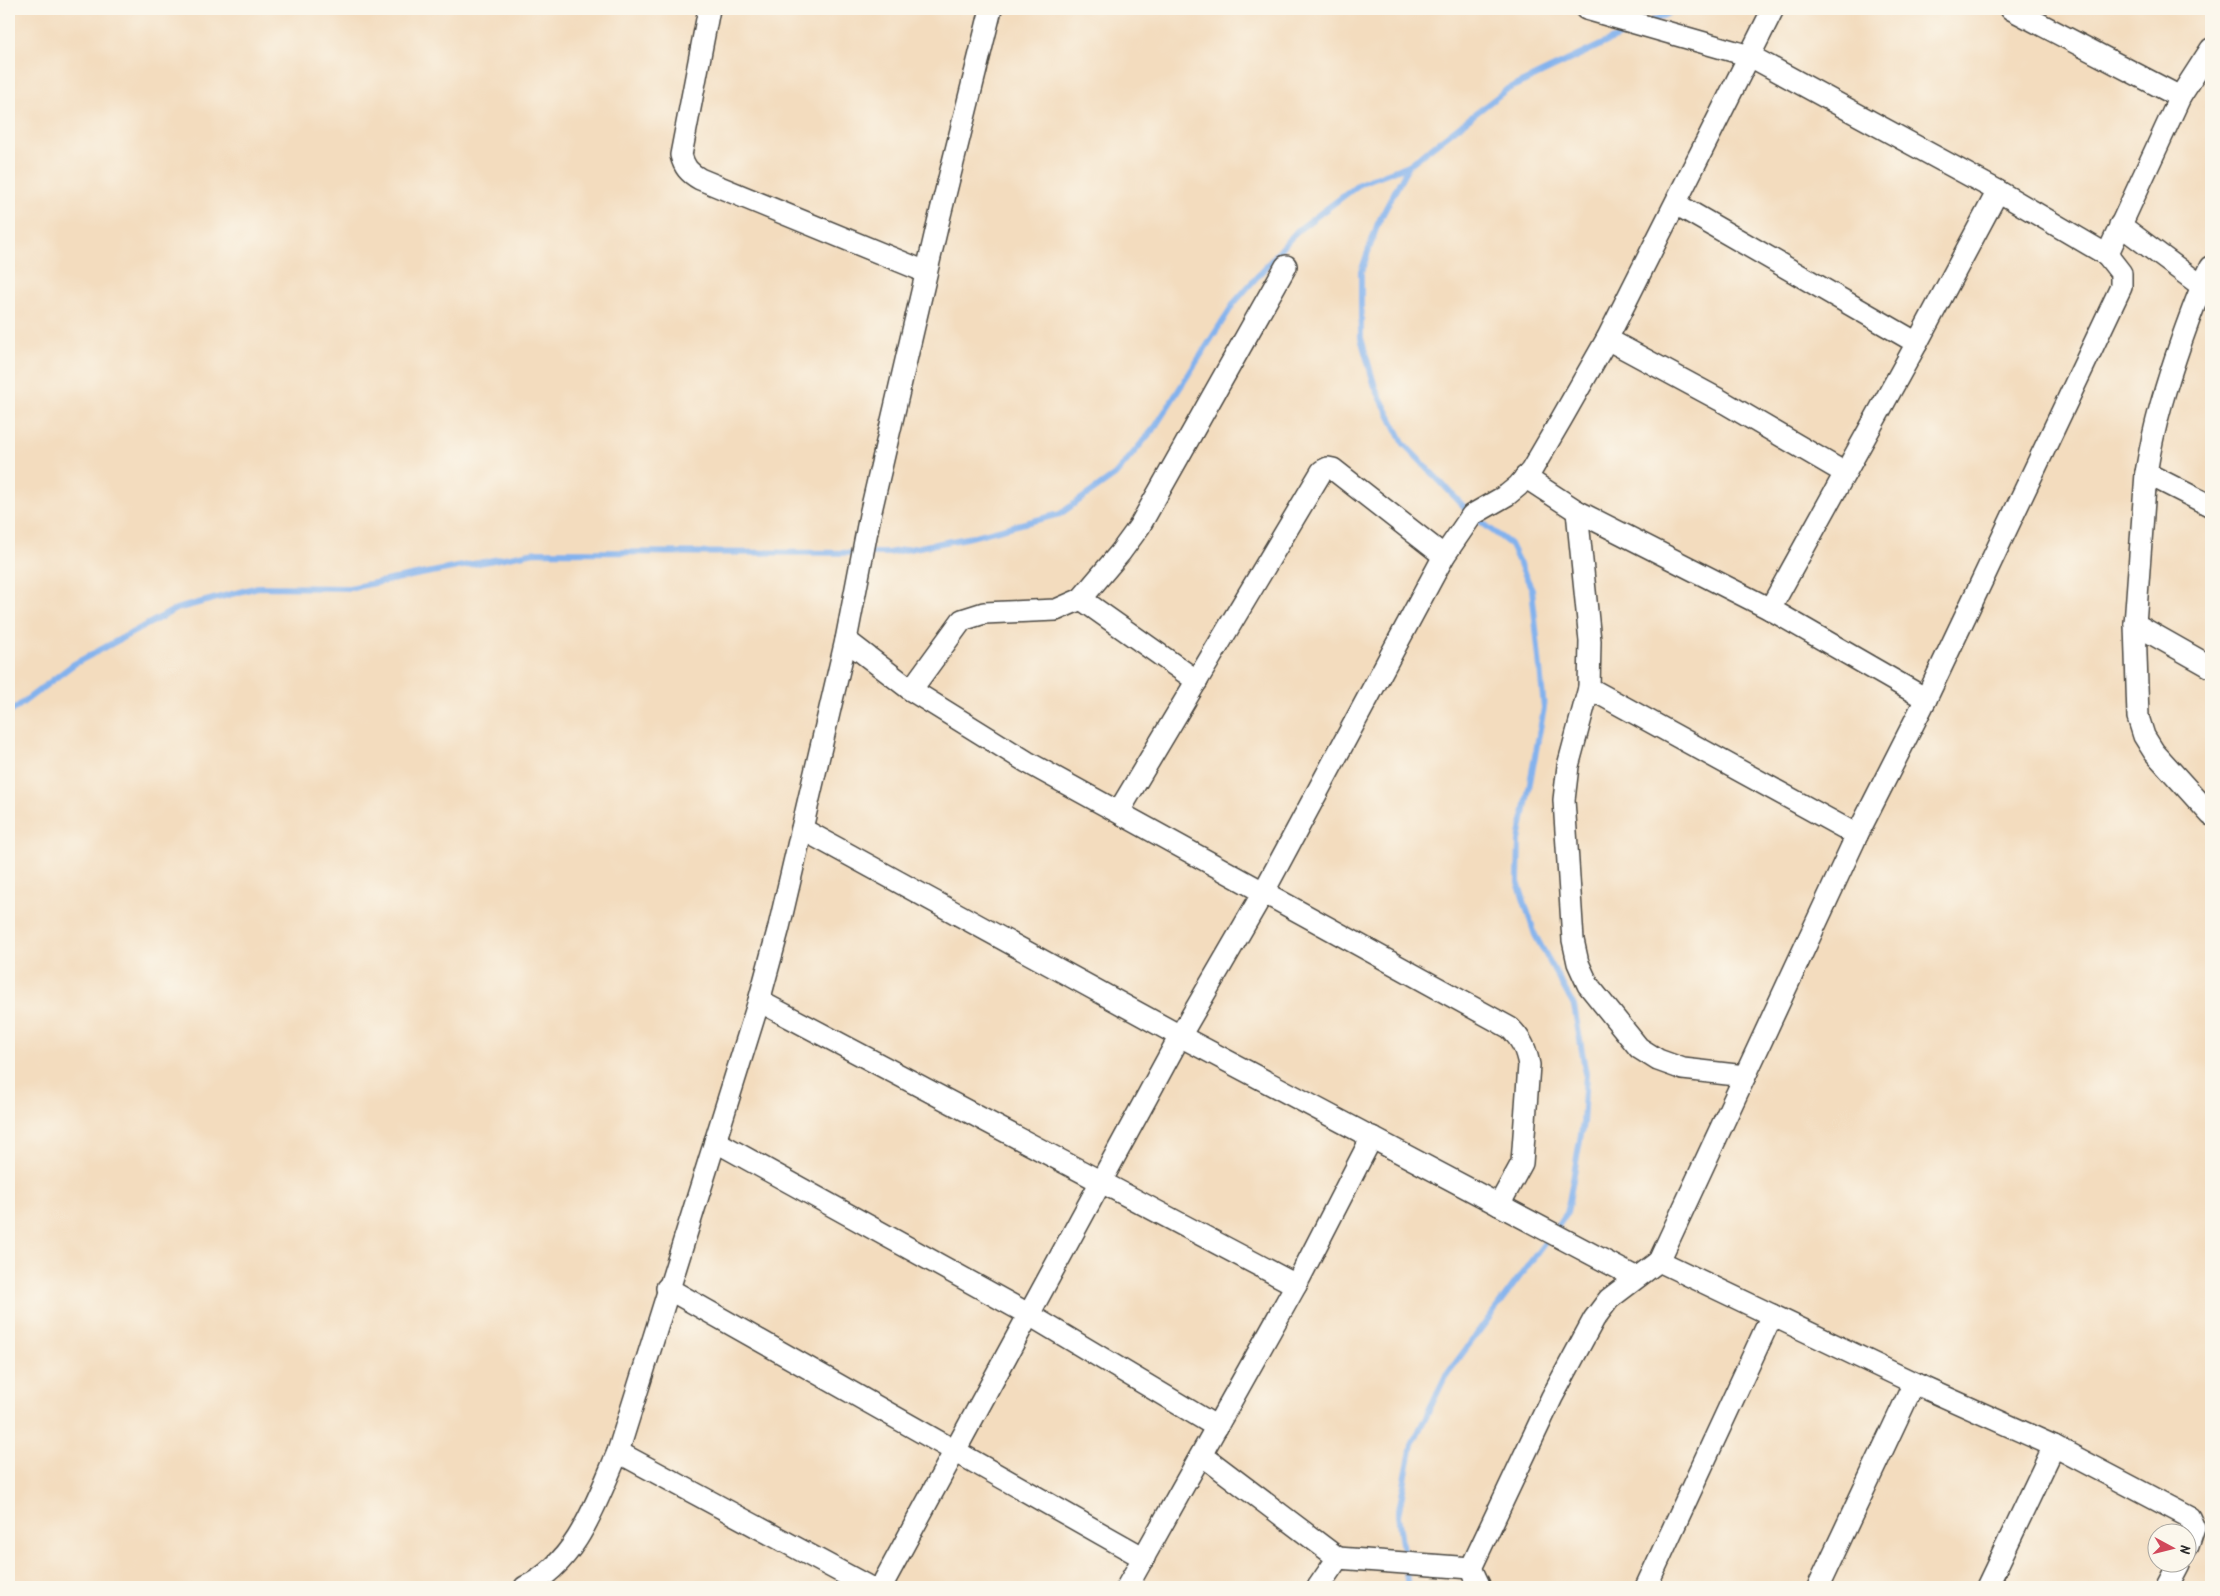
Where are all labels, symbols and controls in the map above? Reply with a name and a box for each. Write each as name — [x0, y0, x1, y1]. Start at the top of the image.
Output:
north arrow — [2148, 1524, 2198, 1574]
text: N — [2172, 1544, 2195, 1555]

